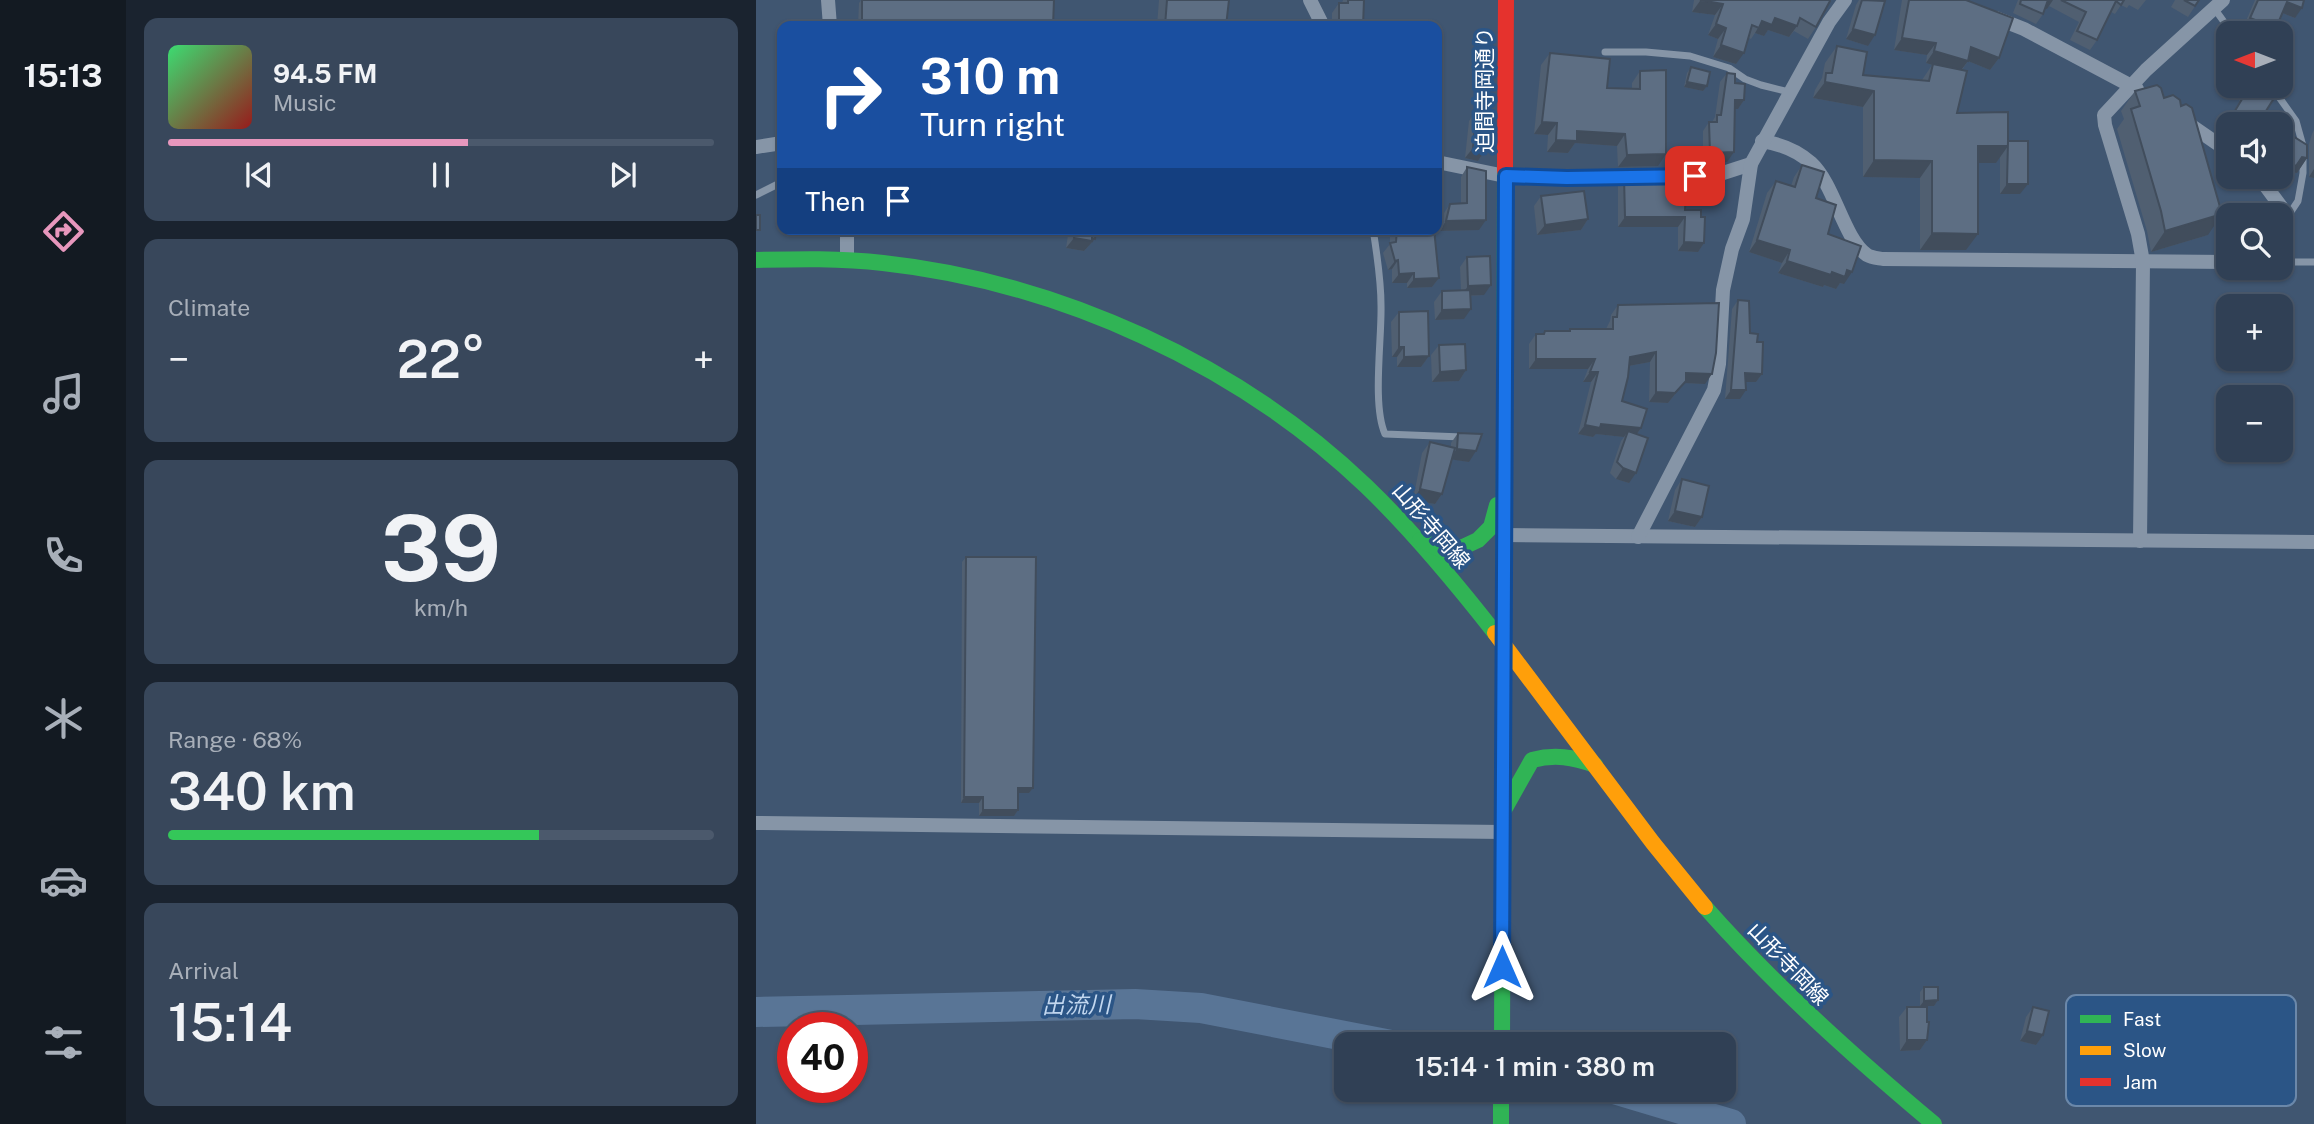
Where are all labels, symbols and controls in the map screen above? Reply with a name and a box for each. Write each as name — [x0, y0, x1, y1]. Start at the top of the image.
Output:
north arrow — [2216, 21, 2292, 98]
map controls — [2216, 21, 2293, 462]
street label: 迫間寺岡通り — [1472, 27, 1497, 153]
text: 310 m — [920, 47, 1060, 105]
icon: right — [805, 49, 896, 140]
text: 15:13 — [24, 57, 102, 94]
text: 94.5 FM — [273, 58, 377, 89]
text: Music — [273, 89, 337, 116]
text: Turn right — [920, 106, 1065, 143]
button: sound — [2216, 112, 2293, 189]
pin — [1665, 146, 1725, 206]
icon: previous — [240, 156, 278, 194]
icon: pause — [422, 156, 460, 194]
icon: next — [604, 156, 642, 194]
icon: arrive — [1676, 157, 1714, 195]
icon: arrive — [879, 182, 917, 220]
text: Then — [805, 186, 865, 217]
button: search — [2216, 203, 2293, 280]
icon: directions — [39, 207, 88, 256]
text: Climate — [168, 294, 250, 321]
button: + — [2216, 294, 2293, 371]
text: 22° — [397, 329, 485, 390]
text: − — [168, 337, 189, 382]
text: + — [693, 337, 714, 382]
icon: music — [39, 369, 88, 418]
button: − — [2216, 385, 2293, 462]
street label: 山形寺岡線 — [1388, 478, 1475, 573]
text: 39 — [381, 495, 501, 601]
icon: phone — [39, 531, 88, 580]
text: km/h — [414, 594, 468, 621]
icon: climate — [39, 694, 88, 743]
text: Range · 68% — [168, 726, 302, 753]
text: 340 km — [168, 761, 356, 822]
icon: car — [39, 856, 88, 905]
street label: 山形寺岡線 — [1743, 917, 1834, 1010]
position arrow — [1465, 930, 1539, 1004]
text: Arrival — [168, 957, 239, 984]
water label: 出流川 — [1041, 990, 1114, 1019]
text: 15:14 — [168, 992, 292, 1053]
legend — [2066, 995, 2296, 1106]
text: Fast — [2123, 1008, 2161, 1030]
speed limit sign: 40 — [777, 1012, 868, 1103]
icon: filters — [39, 1018, 88, 1067]
text: Slow — [2123, 1039, 2167, 1061]
text: 15:14 · 1 min · 380 m — [1415, 1051, 1655, 1082]
text: Jam — [2123, 1071, 2157, 1093]

